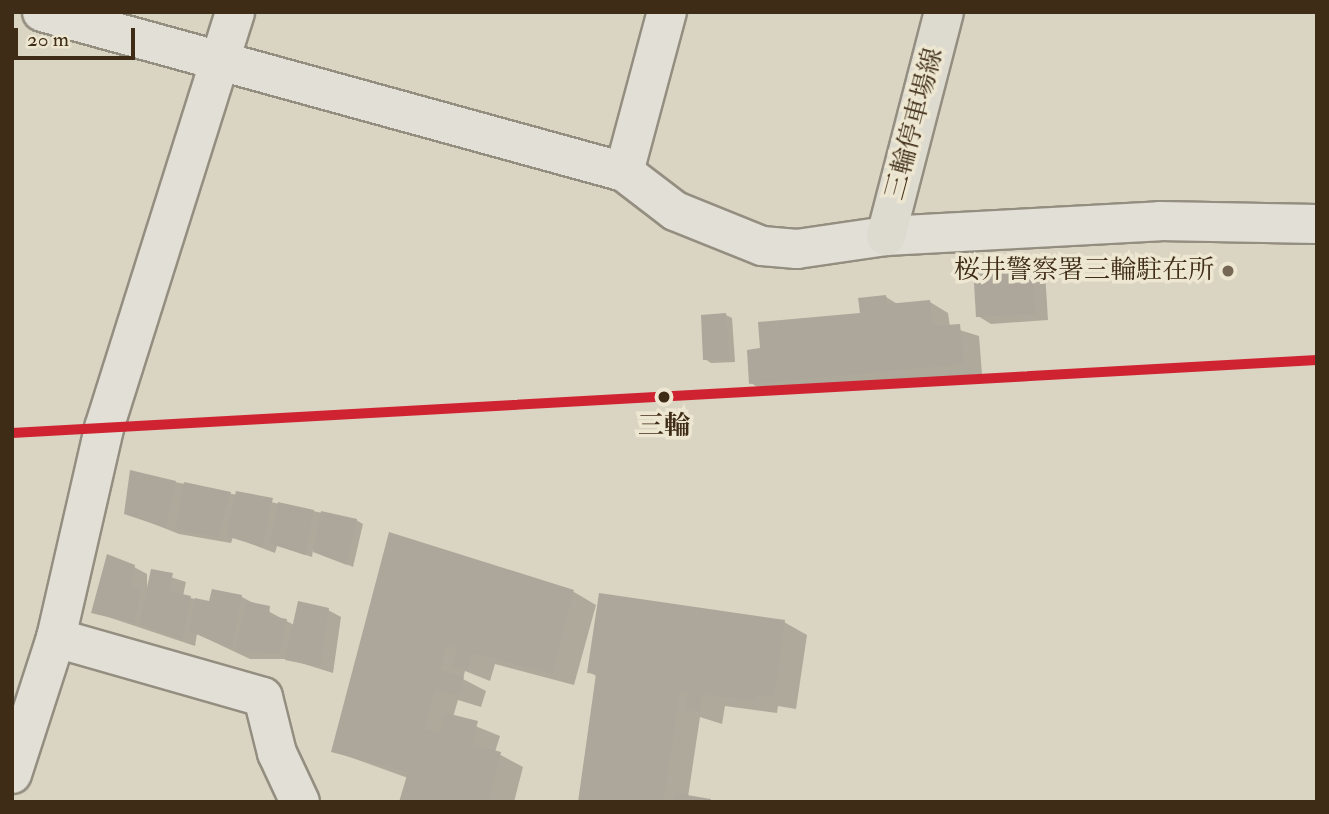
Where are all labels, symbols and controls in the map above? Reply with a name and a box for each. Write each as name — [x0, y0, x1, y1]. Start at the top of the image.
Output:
scale bar — [18, 14, 138, 58]
text: 20 m — [27, 26, 69, 53]
street label: 三輪停車場線 — [880, 45, 950, 203]
place label: 桜井警察署三輪駐在所 — [954, 255, 1214, 287]
marker: 桜井警察署三輪駐在所 — [1220, 263, 1236, 279]
marker: 三輪 — [653, 386, 675, 408]
place label: 三輪 — [638, 411, 690, 443]

